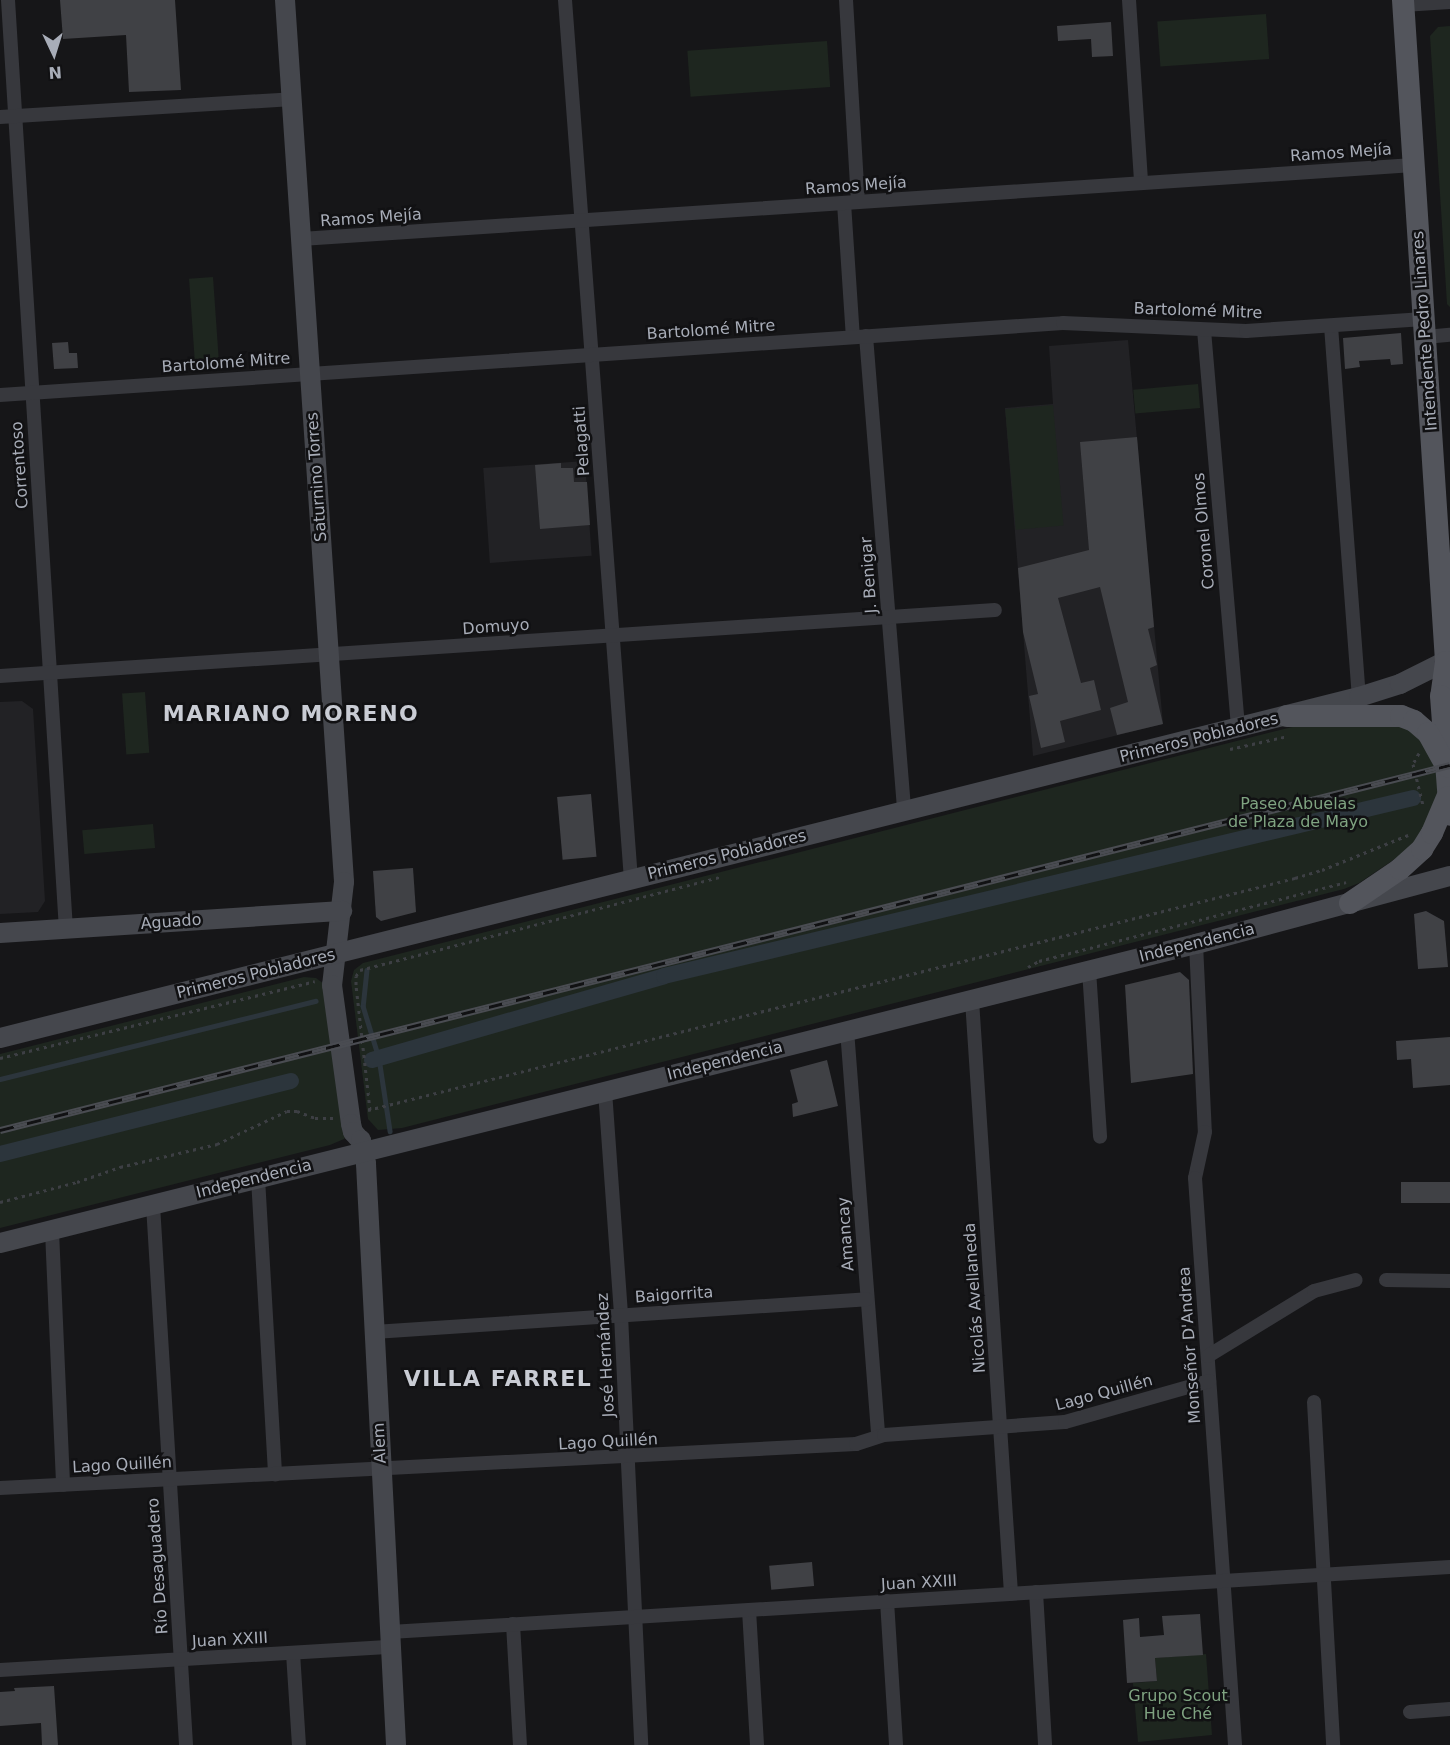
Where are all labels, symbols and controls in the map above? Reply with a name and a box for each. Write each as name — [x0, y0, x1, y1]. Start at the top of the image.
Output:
north arrow — [24, 24, 84, 84]
text: N — [48, 63, 63, 82]
street label: Ramos Mejía — [1290, 140, 1392, 166]
street label: Ramos Mejía — [805, 173, 907, 199]
street label: Ramos Mejía — [320, 205, 422, 231]
street label: Intendente Pedro Linares — [1408, 230, 1442, 432]
street label: Bartolomé Mitre — [1133, 299, 1263, 323]
street label: Bartolomé Mitre — [646, 316, 776, 344]
street label: Bartolomé Mitre — [161, 349, 291, 377]
street label: Pelagatti — [570, 405, 594, 477]
street label: Saturnino Torres — [303, 412, 331, 542]
street label: Correntoso — [7, 421, 33, 509]
street label: Coronel Olmos — [1189, 472, 1219, 590]
street label: J. Benigar — [857, 536, 881, 614]
street label: Domuyo — [462, 615, 530, 639]
district label: MARIANO MORENO — [163, 701, 419, 727]
street label: Primeros Pobladores — [1118, 709, 1280, 767]
park label: Paseo Abuelas de Plaza de Mayo — [1228, 794, 1368, 832]
street label: Primeros Pobladores — [646, 826, 808, 884]
street label: Aguado — [140, 910, 202, 934]
street label: Independencia — [1137, 919, 1257, 967]
street label: Primeros Pobladores — [175, 945, 337, 1003]
street label: Independencia — [665, 1037, 785, 1085]
street label: Independencia — [194, 1155, 314, 1203]
street label: Amancay — [834, 1196, 858, 1272]
street label: Nicolás Avellaneda — [960, 1222, 990, 1374]
street label: Monseñor D'Andrea — [1175, 1266, 1205, 1424]
street label: Baigorrita — [634, 1283, 714, 1307]
street label: José Hernández — [593, 1292, 619, 1418]
district label: VILLA FARREL — [404, 1366, 592, 1392]
street label: Lago Quillén — [1053, 1371, 1155, 1415]
street label: Alem — [369, 1422, 391, 1464]
street label: Lago Quillén — [558, 1430, 658, 1454]
street label: Lago Quillén — [72, 1453, 172, 1477]
street label: Río Desaguadero — [144, 1497, 172, 1635]
street label: Juan XXIII — [881, 1571, 957, 1595]
street label: Juan XXIII — [192, 1628, 268, 1652]
park label: Grupo Scout Hue Ché — [1128, 1686, 1228, 1724]

